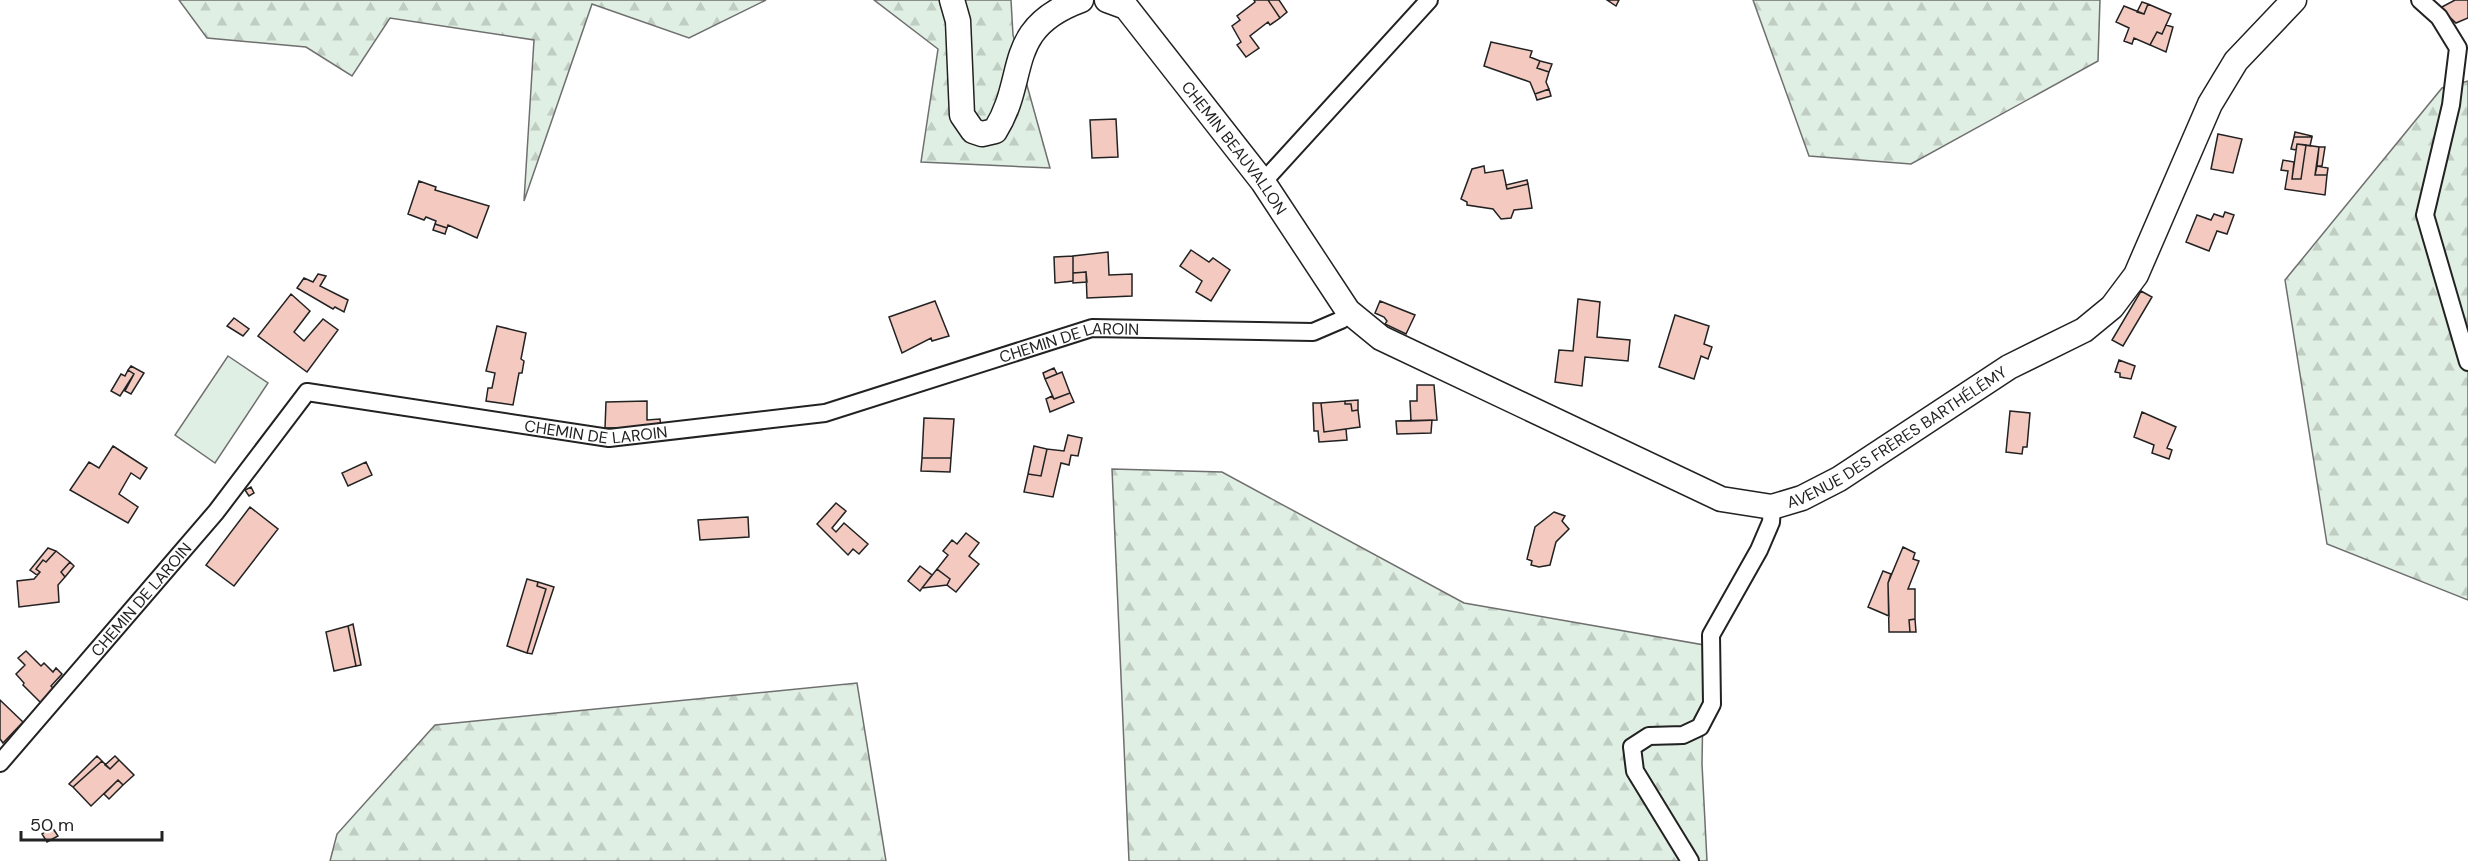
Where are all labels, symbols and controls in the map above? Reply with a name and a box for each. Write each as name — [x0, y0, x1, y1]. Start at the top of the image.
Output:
street label: CHEMIN BEAUVALLON — [1177, 77, 1292, 219]
street label: CHEMIN DE LAROIN — [997, 318, 1139, 368]
street label: AVENUE DES FRÈRES BARTHÉLÉMY — [1784, 362, 2011, 513]
street label: CHEMIN DE LAROIN — [523, 415, 669, 449]
street label: CHEMIN DE LAROIN — [86, 538, 196, 661]
scale bar — [21, 804, 162, 842]
text: 50 m — [30, 813, 74, 837]

